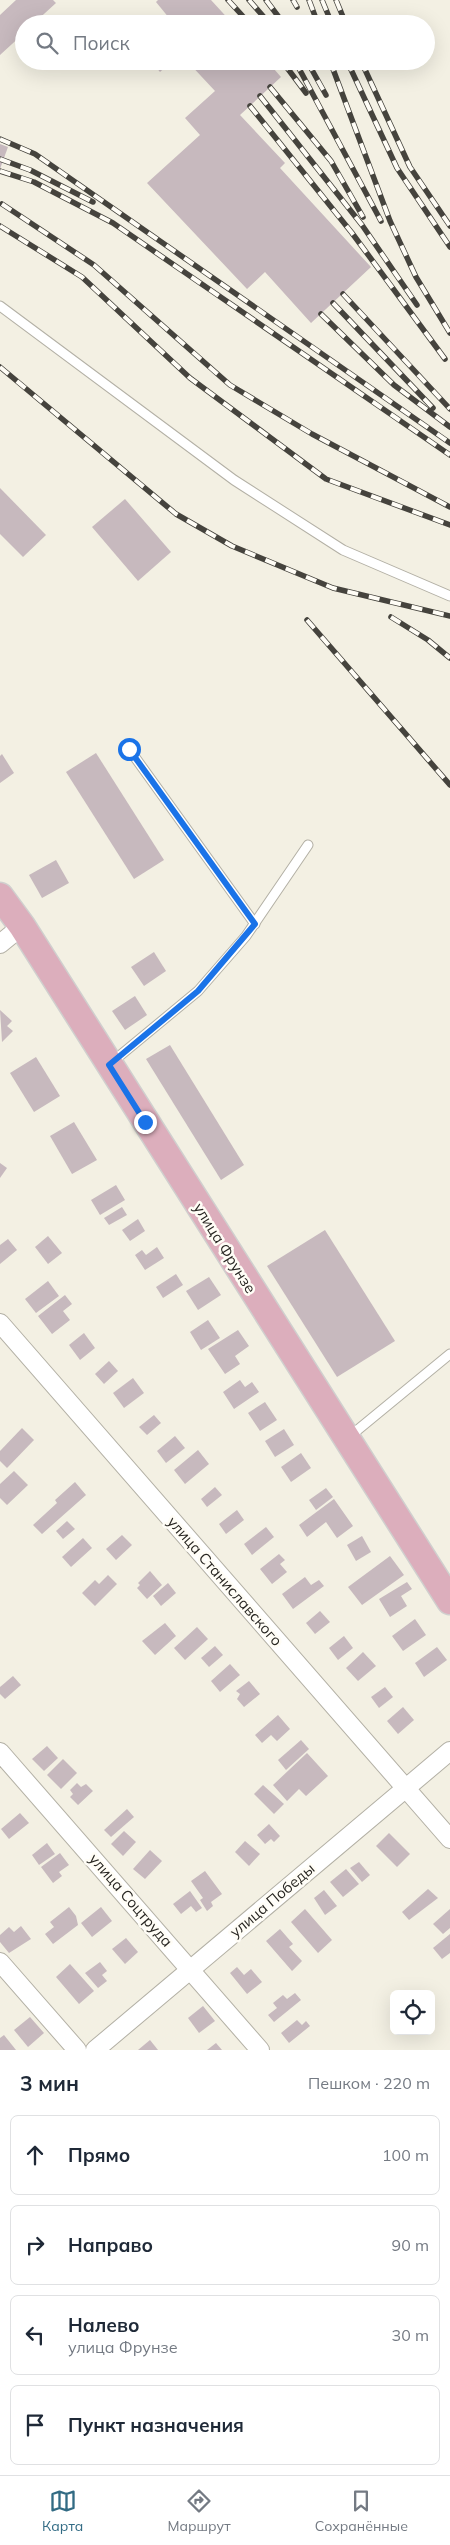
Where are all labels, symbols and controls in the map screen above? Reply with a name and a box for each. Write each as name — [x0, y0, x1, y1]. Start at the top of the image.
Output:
search box — [15, 15, 435, 70]
icon: search — [33, 29, 61, 57]
text: Поиск — [73, 31, 130, 55]
route start — [118, 738, 141, 761]
route end — [134, 1111, 157, 1134]
street label: улица Фрунзе — [190, 1199, 260, 1297]
street label: улица Станиславского — [164, 1512, 286, 1650]
street label: улица Соцтруда — [85, 1849, 177, 1951]
street label: улица Победы — [226, 1859, 318, 1941]
map controls — [390, 1990, 435, 2035]
button: locate — [390, 1990, 435, 2035]
text: 3 мин — [20, 2070, 79, 2096]
text: Пешком · 220 m — [308, 2073, 430, 2093]
icon: ahead — [21, 2141, 49, 2169]
text: Прямо — [68, 2143, 130, 2167]
text: 100 m — [382, 2145, 429, 2165]
icon: right — [21, 2231, 49, 2259]
text: Направо — [68, 2233, 153, 2257]
text: 90 m — [392, 2235, 429, 2255]
text: Налево — [68, 2313, 140, 2337]
icon: left — [21, 2321, 49, 2349]
text: 30 m — [392, 2325, 429, 2345]
text: улица Фрунзе — [68, 2337, 178, 2357]
icon: arrive — [21, 2411, 49, 2439]
text: Пункт назначения — [68, 2413, 244, 2437]
tab: Карта — [42, 2487, 83, 2535]
tab: Маршрут — [168, 2487, 231, 2535]
tab: Сохранённые — [315, 2487, 408, 2535]

